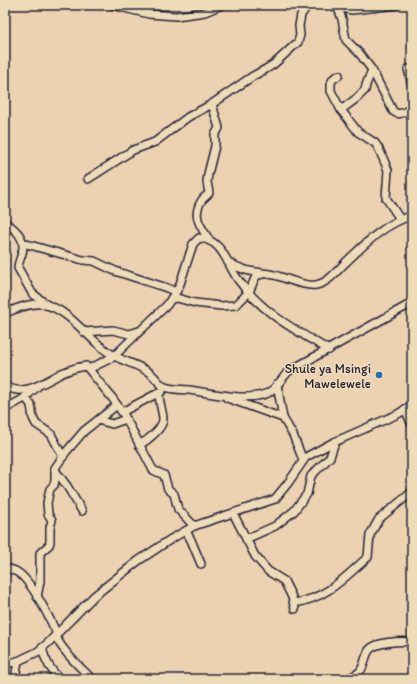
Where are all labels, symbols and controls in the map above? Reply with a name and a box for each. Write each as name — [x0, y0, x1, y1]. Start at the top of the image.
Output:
place label: Shule ya Msingi Mawelewele — [285, 361, 371, 391]
marker: Shule ya Msingi Mawelewele — [374, 370, 384, 380]

